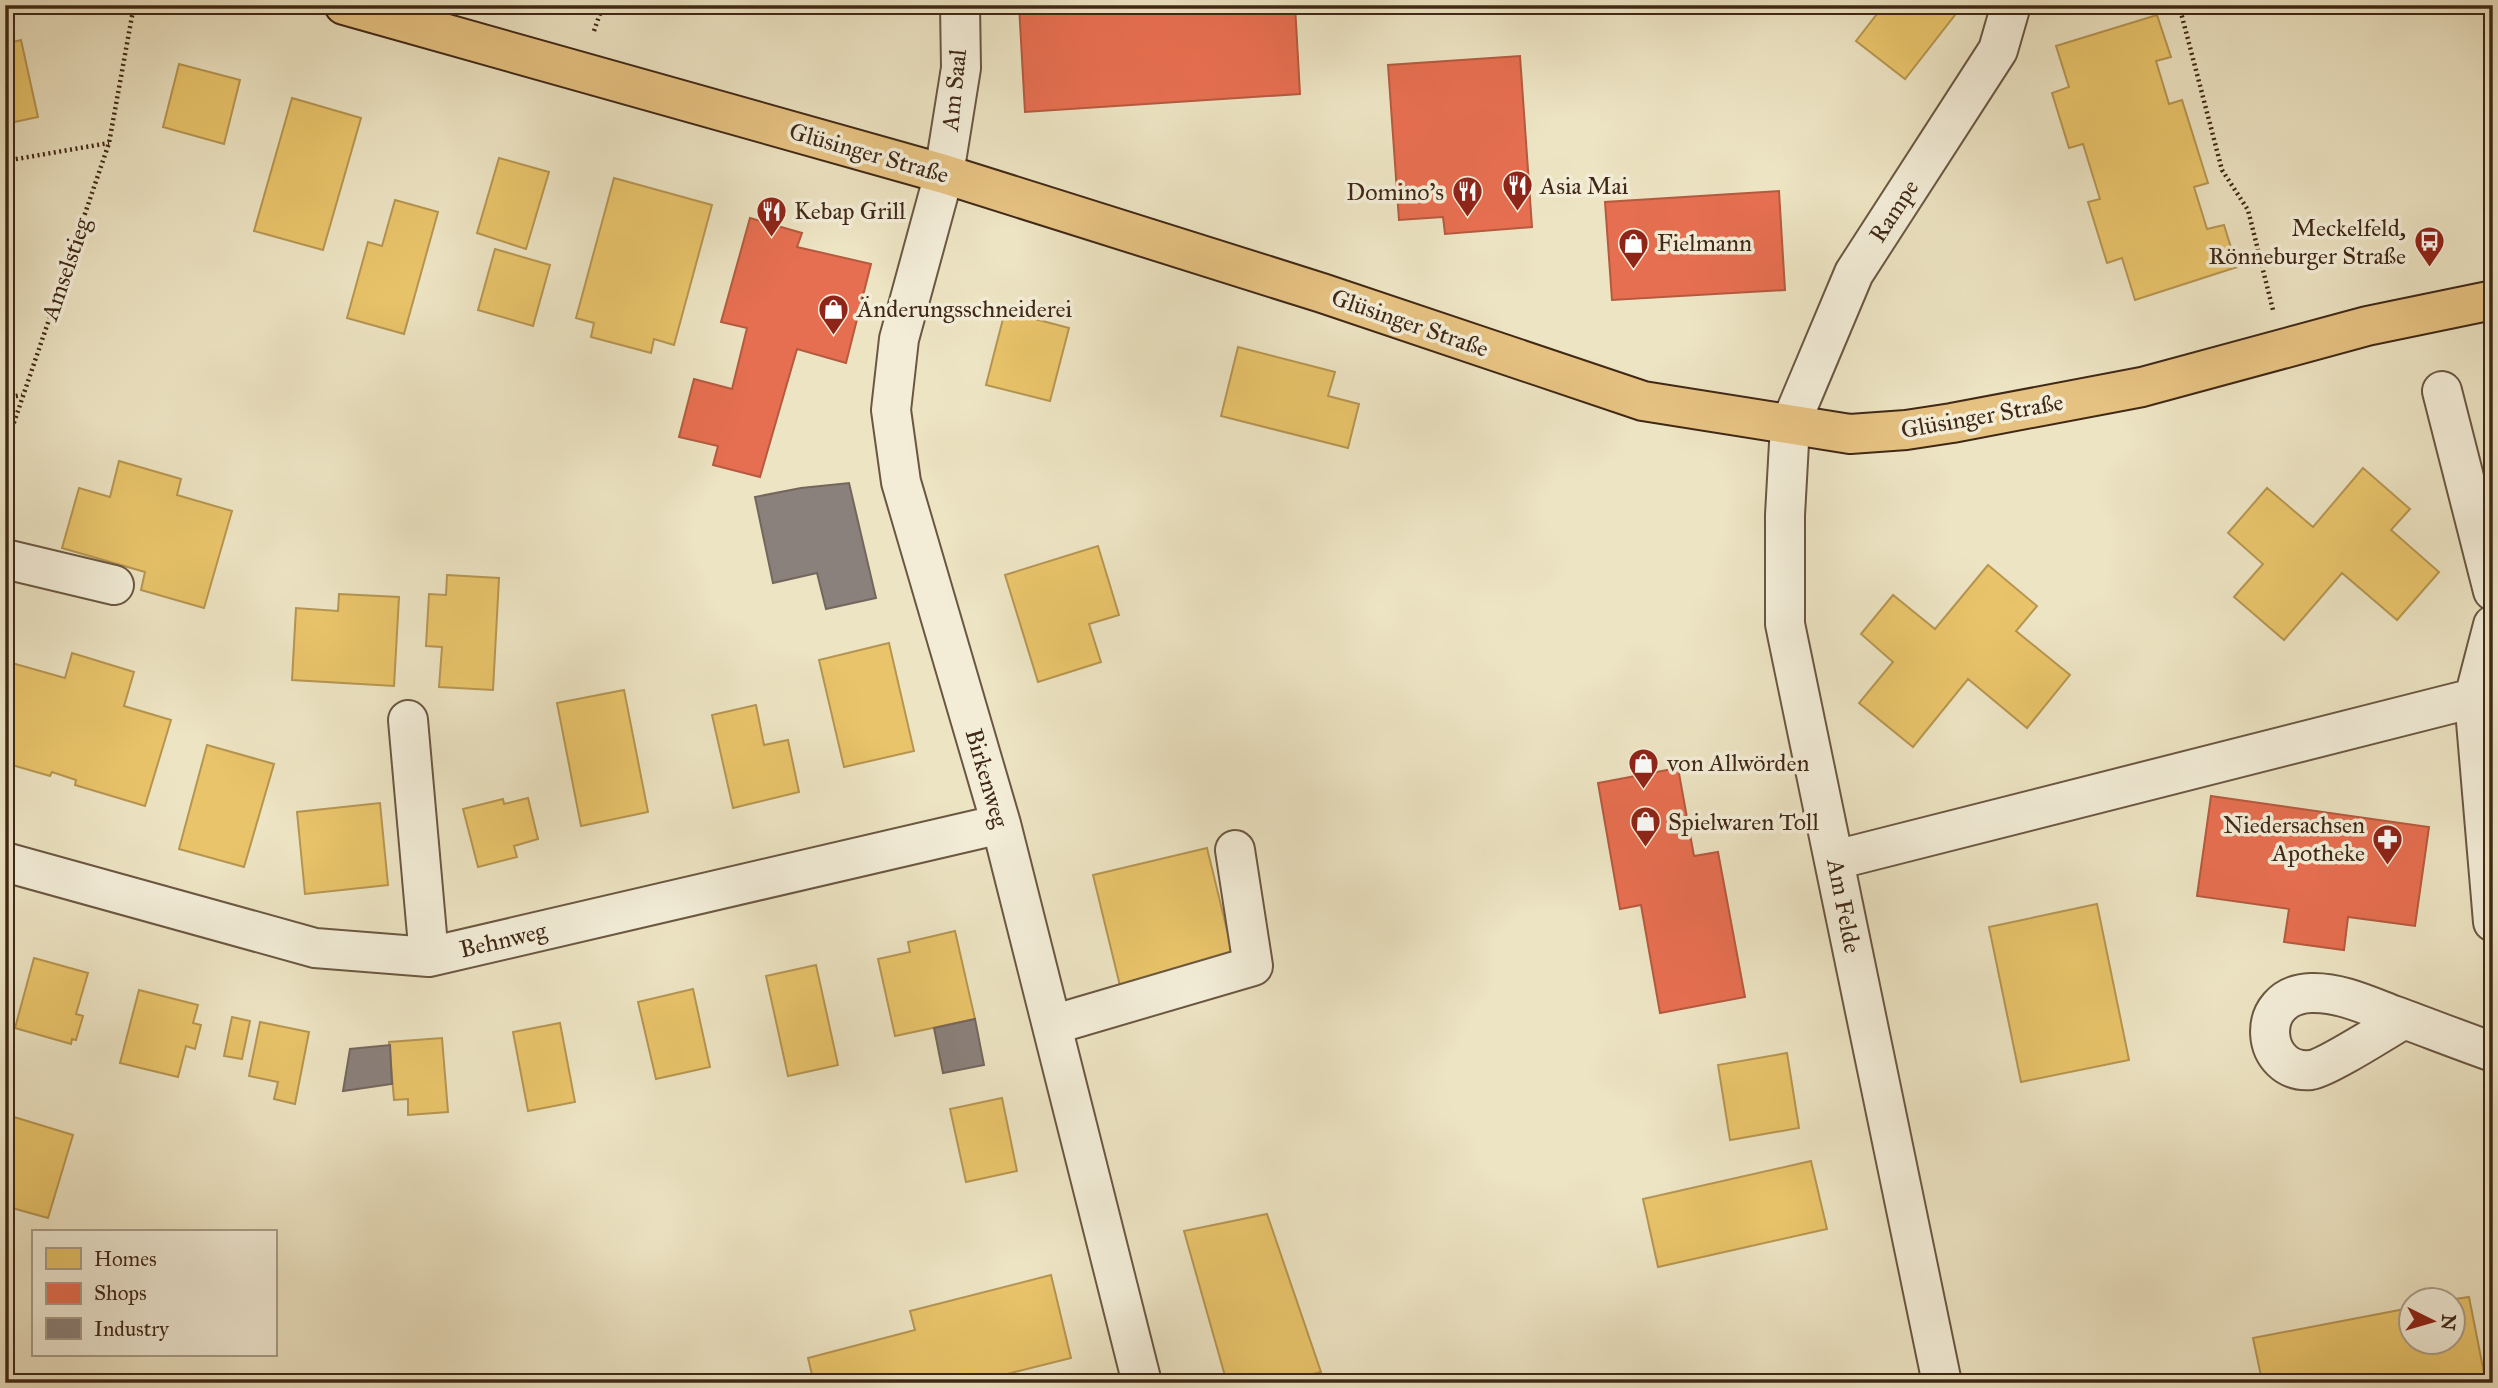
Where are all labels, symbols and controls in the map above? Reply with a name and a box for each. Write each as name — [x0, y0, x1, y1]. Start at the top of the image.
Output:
street label: Am Saal — [935, 47, 973, 133]
street label: Glüsinger Straße — [786, 116, 952, 190]
restaurant icon: Asia Mai — [1500, 169, 1534, 213]
place label: Asia Mai — [1539, 171, 1629, 201]
street label: Rampe — [1863, 174, 1925, 248]
restaurant icon: Domino's — [1450, 175, 1484, 219]
place label: Domino's — [1346, 177, 1444, 207]
restaurant icon: Kebap Grill — [754, 194, 788, 238]
place label: Kebap Grill — [794, 196, 906, 226]
street label: Amselstieg — [34, 213, 98, 325]
place label: Meckelfeld, Rönneburger Straße — [2209, 213, 2406, 271]
bus stop icon: Meckelfeld, Rönneburger Straße — [2412, 225, 2446, 269]
shop icon: Fielmann — [1617, 226, 1651, 270]
place label: Fielmann — [1657, 228, 1752, 258]
street label: Glüsinger Straße — [1327, 282, 1493, 364]
shop icon: Änderungsschneiderei — [817, 292, 851, 336]
place label: Änderungsschneiderei — [856, 294, 1073, 324]
street label: Glüsinger Straße — [1899, 387, 2065, 445]
street label: Birkenweg — [959, 725, 1016, 832]
shop icon: von Allwörden — [1627, 746, 1661, 790]
place label: von Allwörden — [1666, 748, 1809, 778]
shop icon: Spielwaren Toll — [1628, 805, 1662, 849]
place label: Spielwaren Toll — [1668, 807, 1819, 837]
place label: Niedersachsen Apotheke — [2223, 810, 2365, 868]
pharmacy icon: Niedersachsen Apotheke — [2371, 822, 2405, 866]
street label: Am Felde — [1820, 855, 1868, 956]
street label: Behnweg — [456, 915, 550, 965]
legend — [32, 1230, 276, 1356]
text: Homes — [94, 1246, 157, 1272]
text: Shops — [94, 1280, 147, 1306]
north arrow — [2396, 1286, 2466, 1356]
text: N — [2436, 1313, 2461, 1331]
text: Industry — [94, 1316, 170, 1342]

